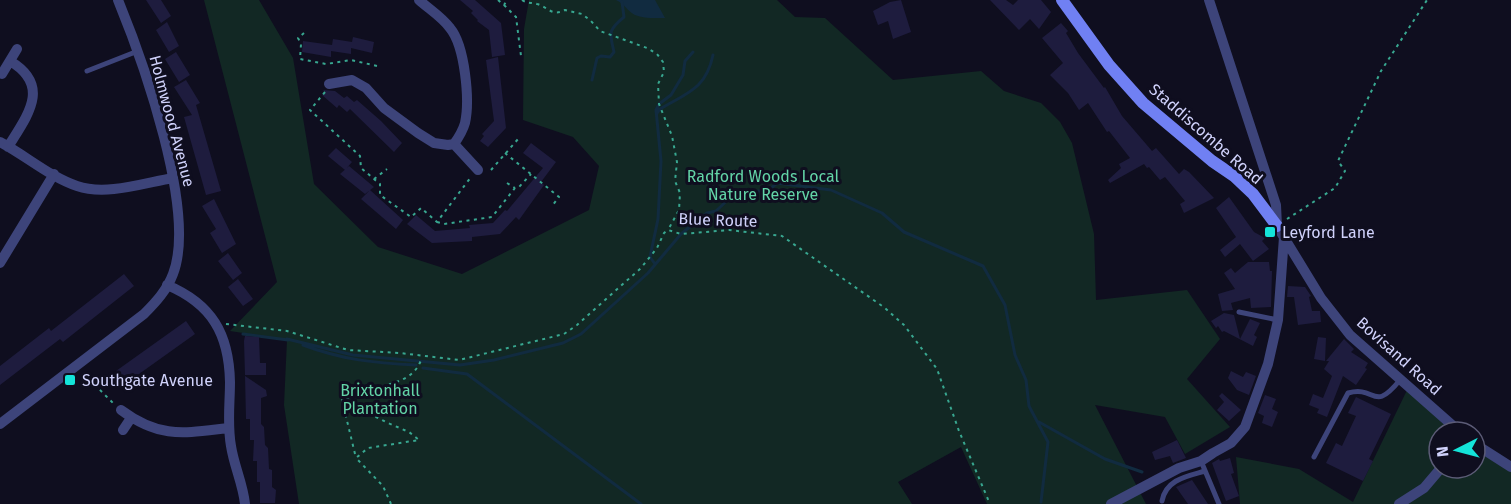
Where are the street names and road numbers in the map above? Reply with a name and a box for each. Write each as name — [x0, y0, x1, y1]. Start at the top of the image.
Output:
street label: Holmwood Avenue — [145, 53, 199, 189]
street label: Staddiscombe Road — [1145, 80, 1267, 188]
street label: Blue Route — [678, 209, 758, 231]
street label: Bovisand Road — [1353, 313, 1445, 399]

